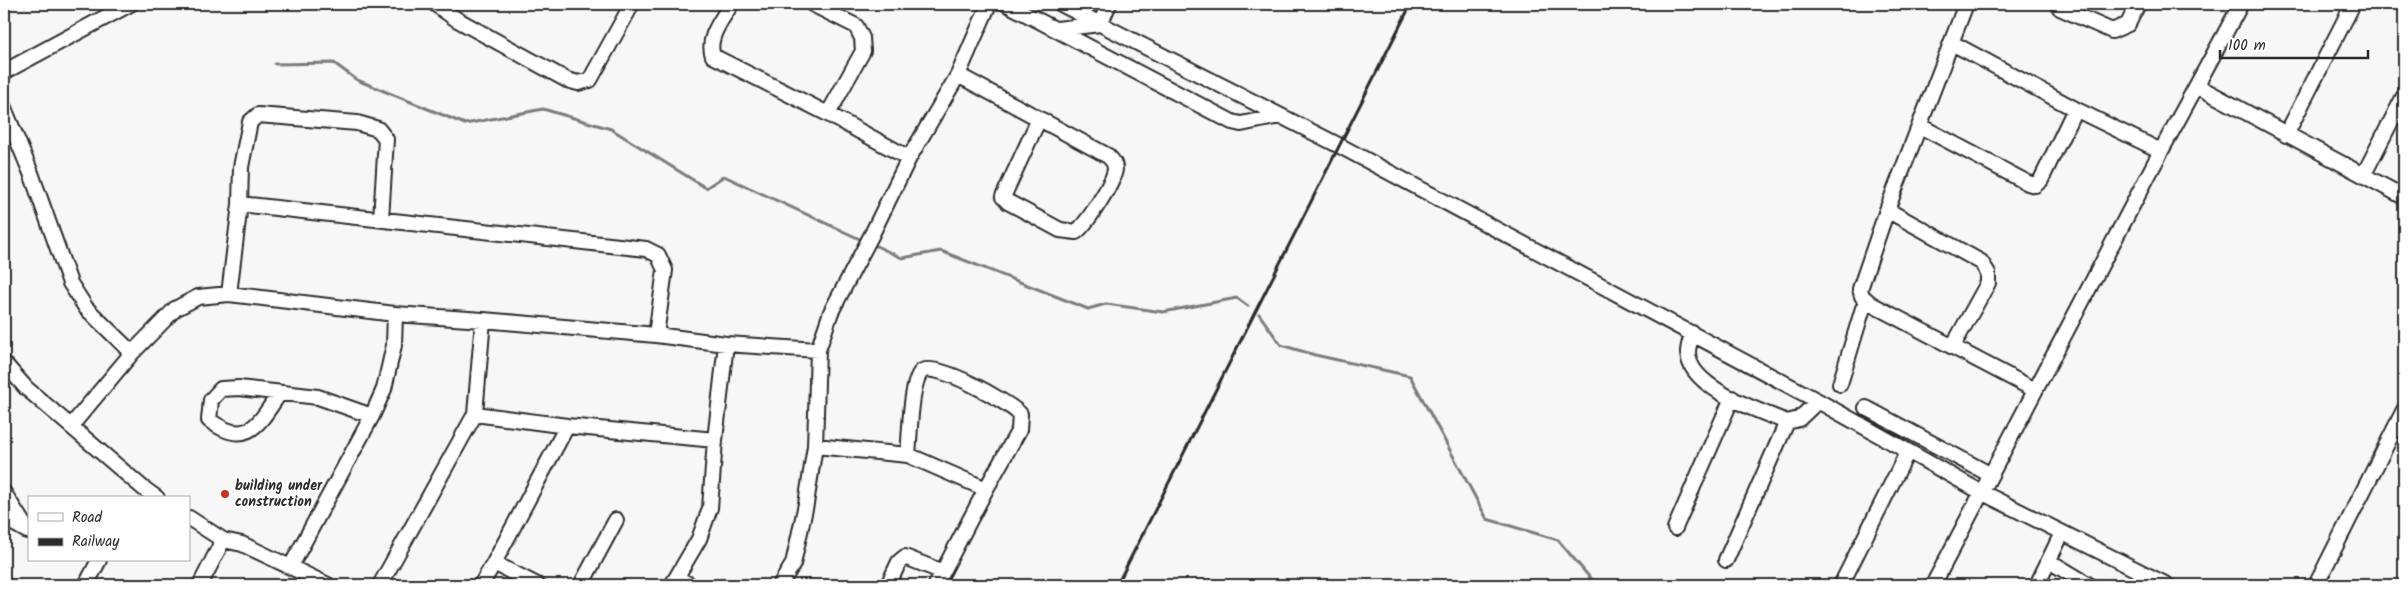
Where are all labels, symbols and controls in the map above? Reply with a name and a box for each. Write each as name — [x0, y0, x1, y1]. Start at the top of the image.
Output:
scale bar — [2220, 28, 2368, 60]
text: 100 m — [2228, 34, 2266, 58]
place label: building under construction — [235, 475, 323, 513]
marker: building under construction — [219, 488, 231, 500]
legend — [28, 496, 190, 562]
text: Road — [72, 506, 103, 530]
text: Railway — [72, 530, 120, 554]

